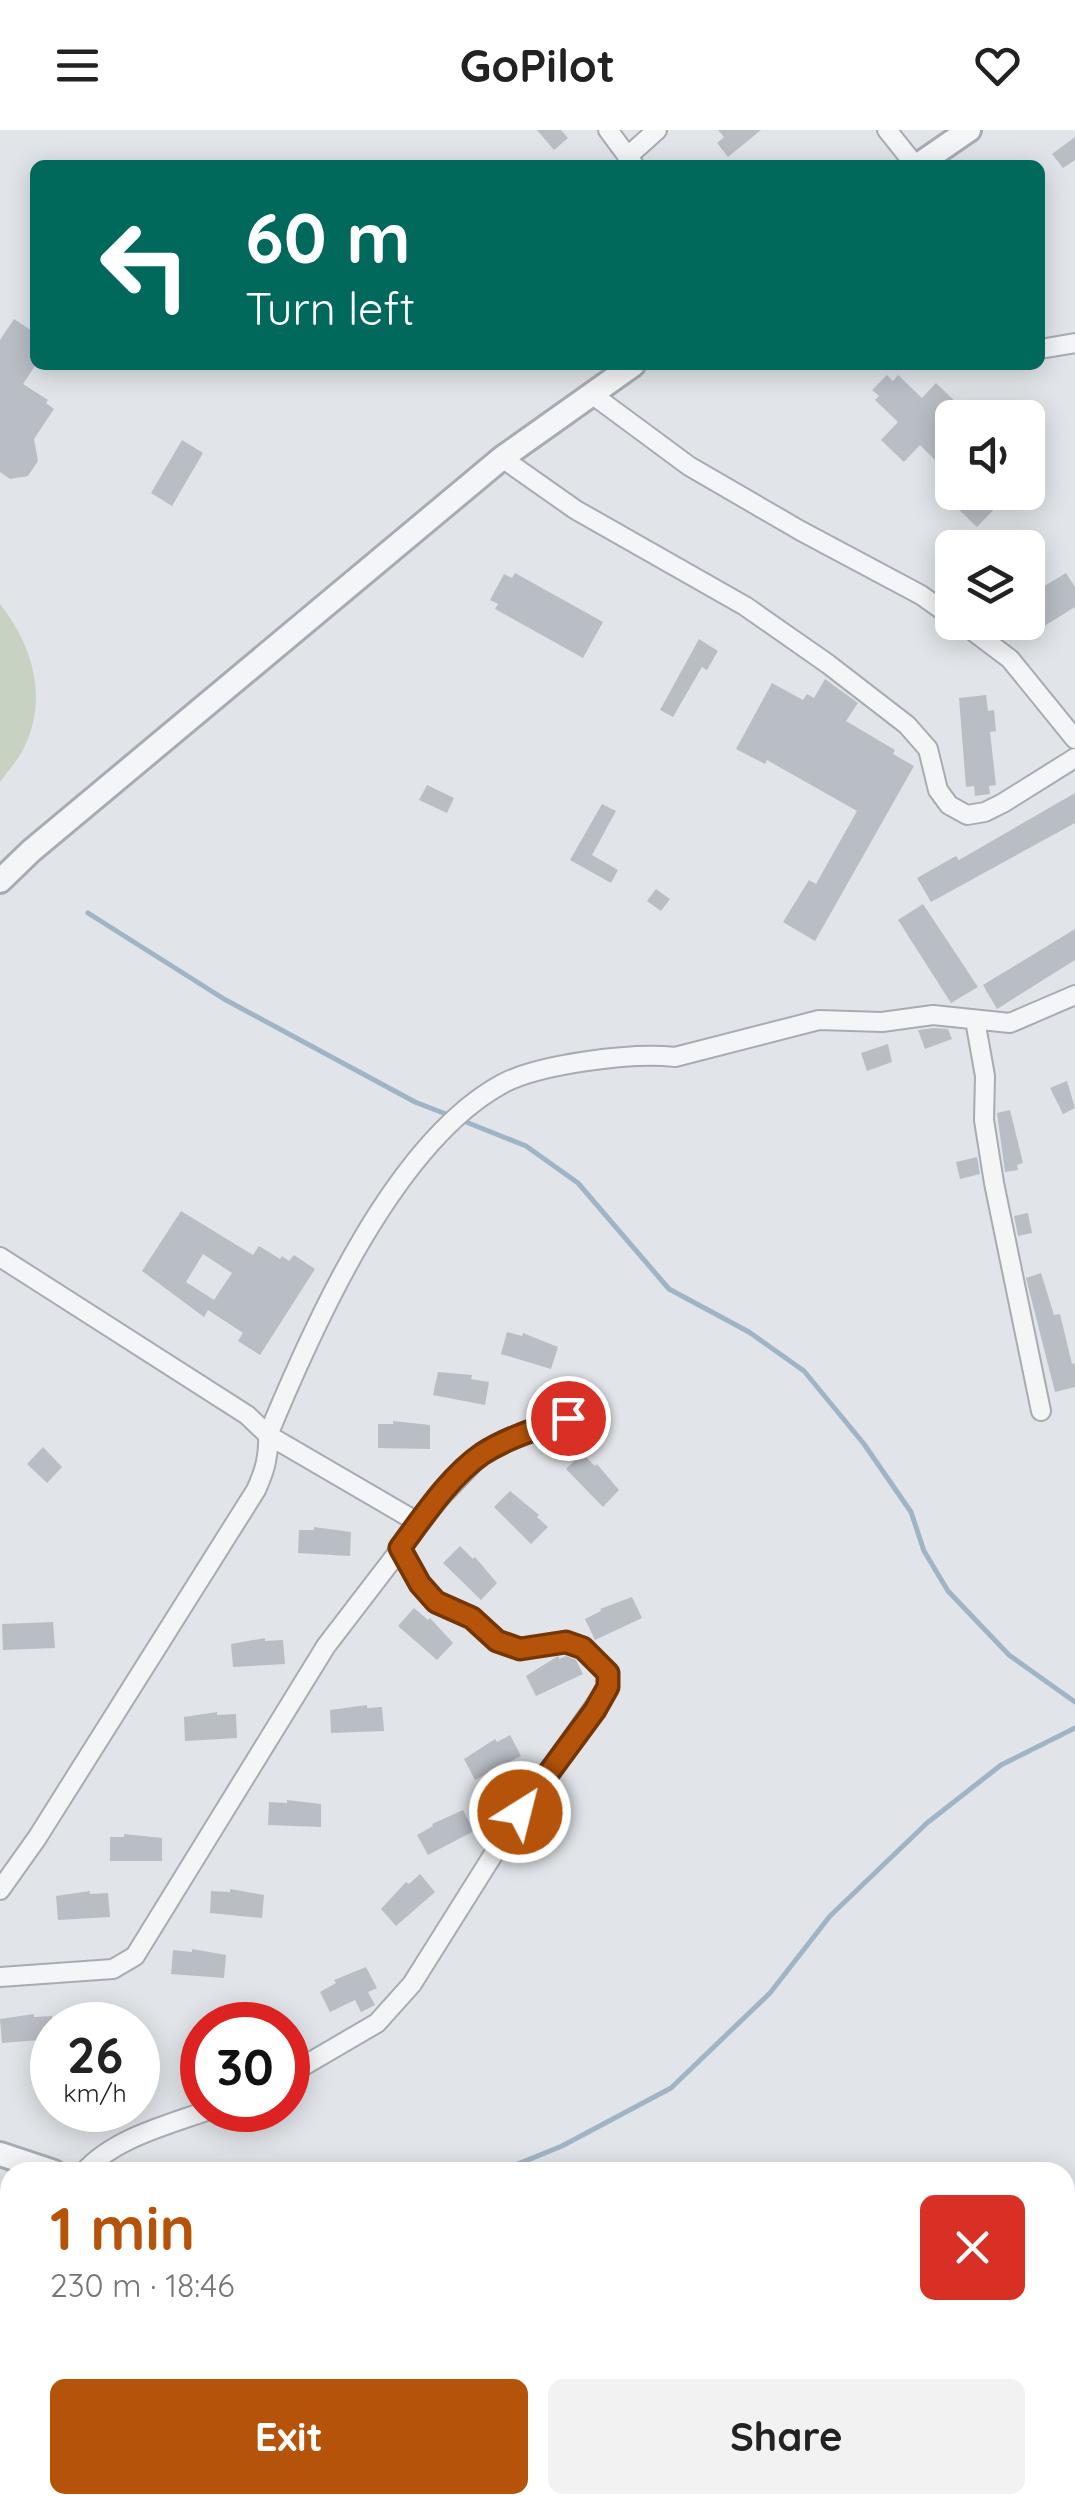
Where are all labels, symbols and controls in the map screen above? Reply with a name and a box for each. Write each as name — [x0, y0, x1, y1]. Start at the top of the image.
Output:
text: GoPilot — [460, 37, 615, 93]
icon: menu — [50, 38, 105, 93]
icon: heart — [970, 38, 1025, 93]
text: 60 m — [245, 193, 411, 281]
icon: left — [80, 200, 210, 330]
text: Turn left — [245, 280, 415, 336]
map controls — [935, 400, 1045, 640]
button: sound — [935, 400, 1045, 510]
button: layers — [935, 530, 1045, 640]
pin — [526, 1376, 611, 1461]
icon: arrive — [541, 1391, 596, 1446]
position arrow — [468, 1760, 572, 1864]
speed limit sign: 30 — [180, 2002, 310, 2132]
text: 26 — [67, 2023, 123, 2086]
text: km/h — [63, 2077, 127, 2108]
text: 1 min — [50, 2190, 195, 2265]
button: close — [920, 2195, 1025, 2300]
text: 230 m · 18:46 — [50, 2265, 234, 2305]
button: Exit — [50, 2379, 528, 2494]
button: Share — [548, 2379, 1025, 2494]

